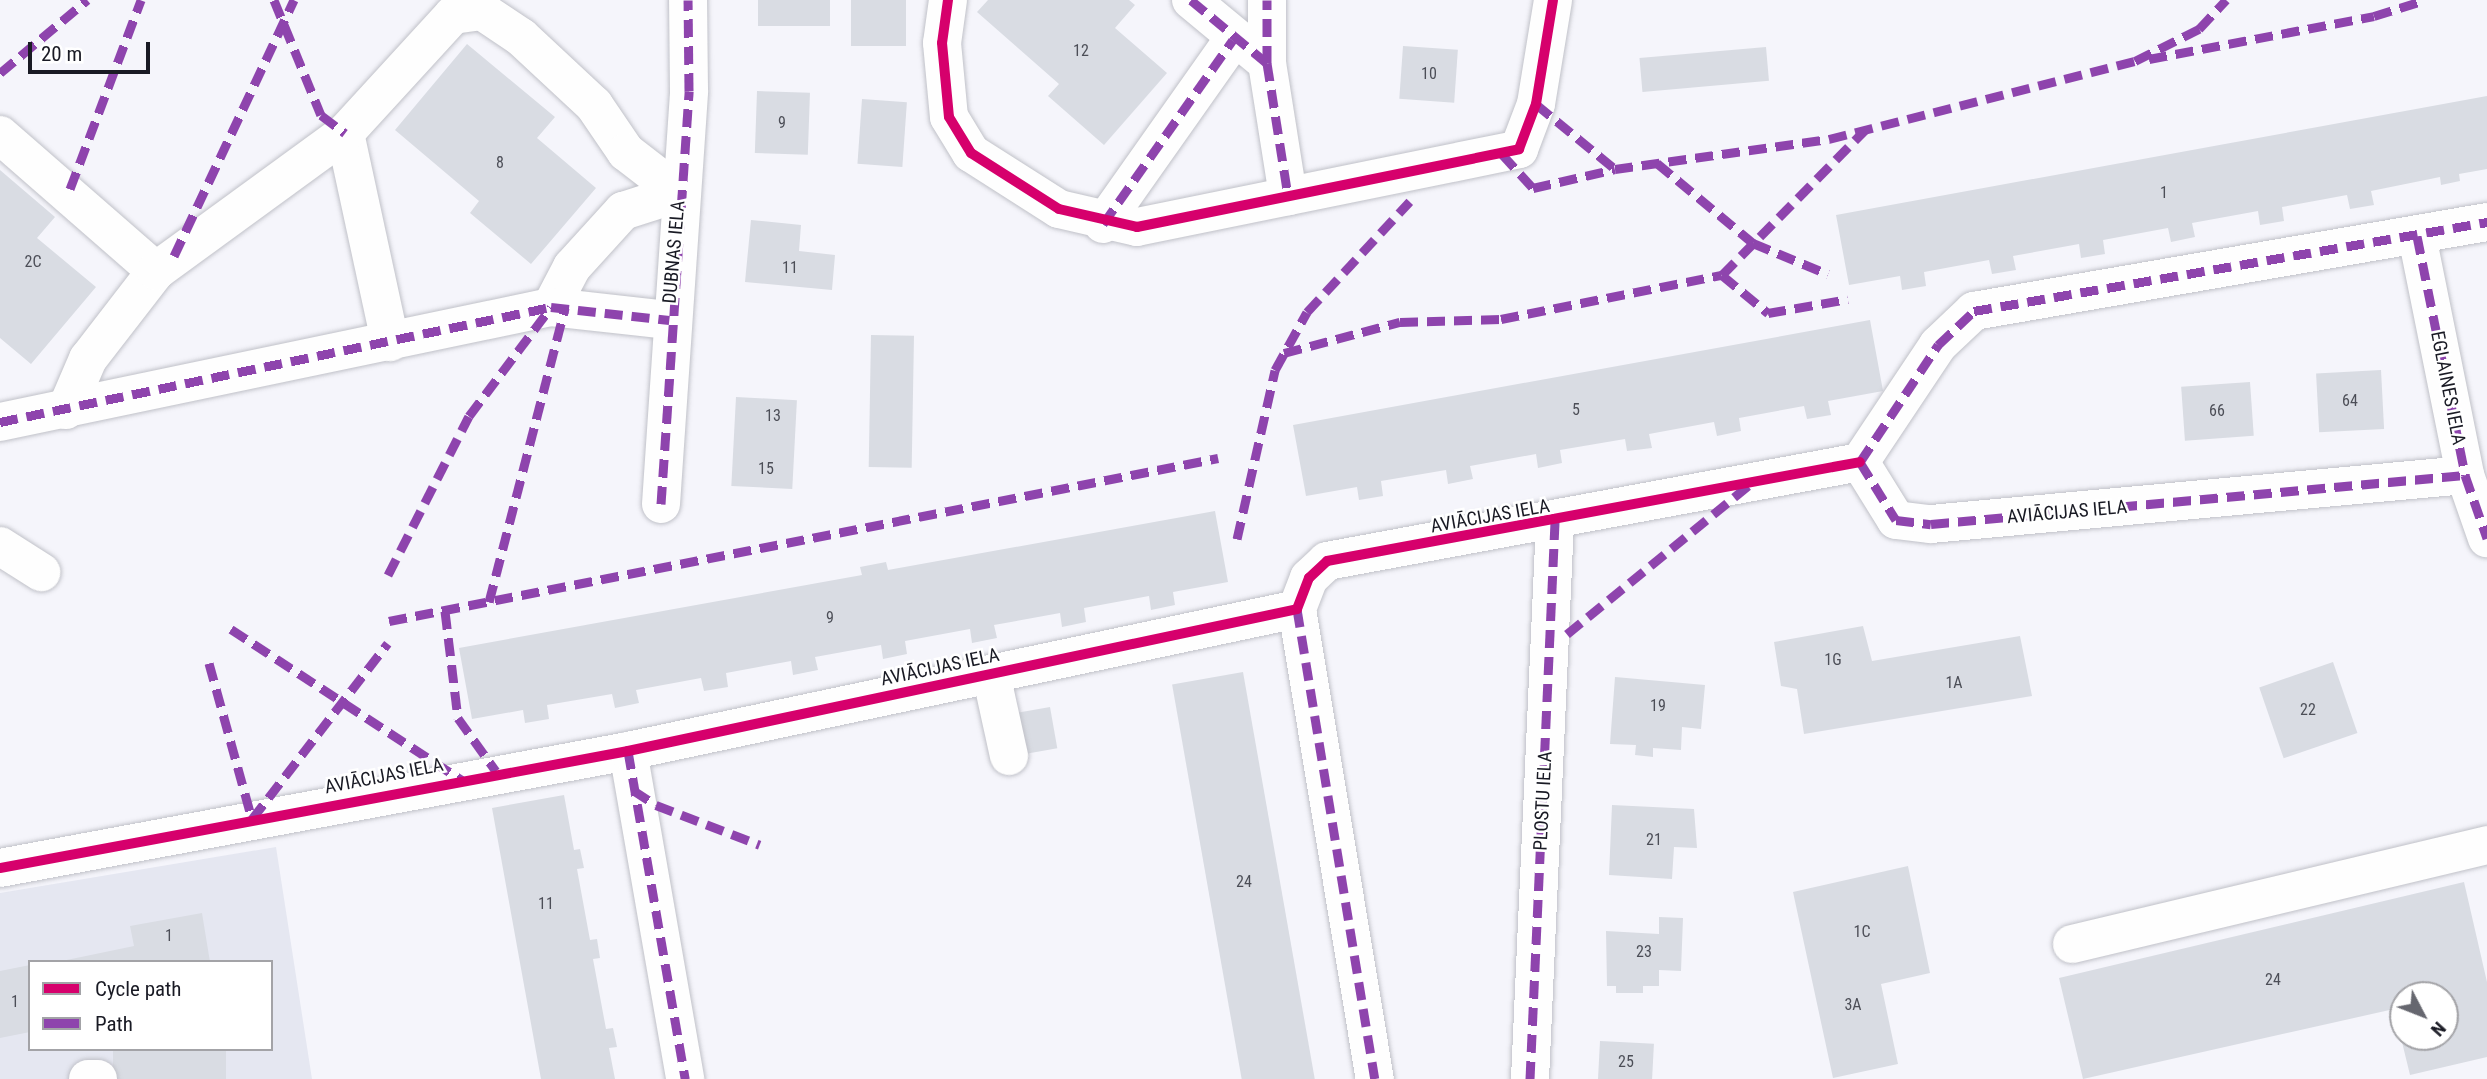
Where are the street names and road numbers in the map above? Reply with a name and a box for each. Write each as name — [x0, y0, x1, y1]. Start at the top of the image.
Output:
street label: DUBNAS IELA — [658, 200, 690, 304]
street label: EGLAINES IELA — [2426, 329, 2470, 447]
street label: AVIĀCIJAS IELA — [1429, 494, 1551, 538]
street label: AVIĀCIJAS IELA — [2006, 495, 2128, 529]
street label: AVIĀCIJAS IELA — [879, 643, 1001, 691]
street label: PLOSTU IELA — [1529, 751, 1557, 851]
street label: AVIĀCIJAS IELA — [323, 753, 445, 799]

